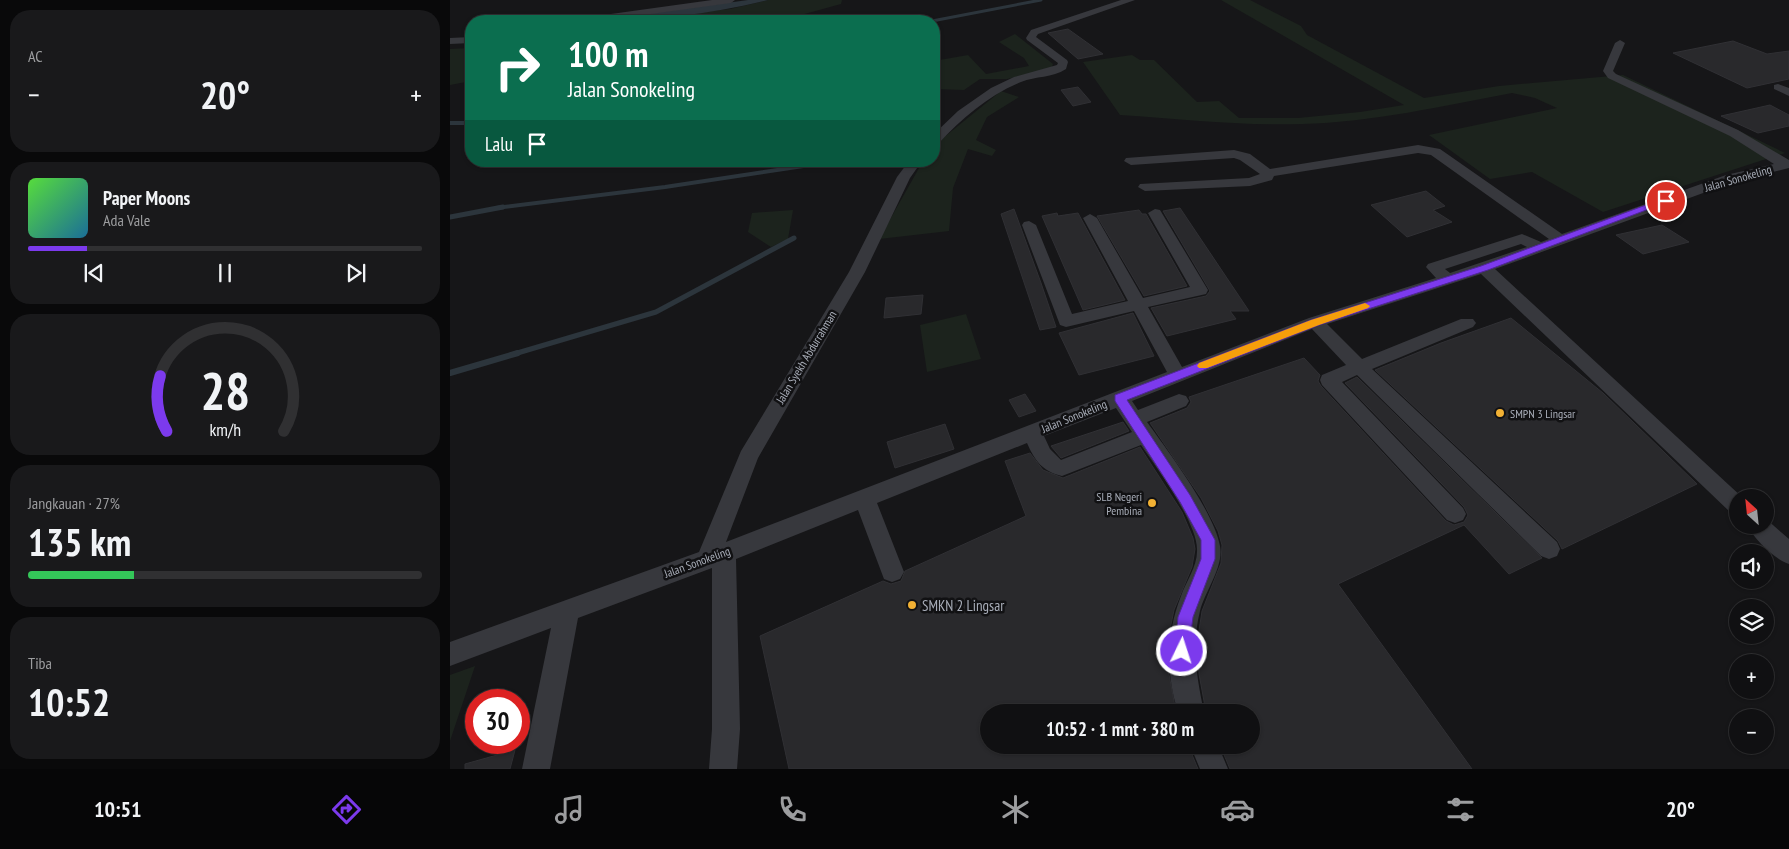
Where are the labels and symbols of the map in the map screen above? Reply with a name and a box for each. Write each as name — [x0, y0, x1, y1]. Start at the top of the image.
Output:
street label: Jalan Sonokeling — [1702, 161, 1773, 195]
pin — [1645, 180, 1687, 222]
street label: Jalan Syekh Abdurrahman — [772, 308, 840, 407]
street label: Jalan Sonokeling — [1038, 396, 1109, 436]
place label: SMPN 3 Lingsar — [1510, 406, 1576, 421]
marker: SMPN 3 Lingsar — [1494, 407, 1506, 419]
place label: SLB Negeri Pembina — [1096, 489, 1142, 518]
north arrow — [1729, 489, 1774, 534]
marker: SLB Negeri Pembina — [1146, 497, 1158, 509]
street label: Jalan Sonokeling — [661, 543, 732, 581]
place label: SMKN 2 Lingsar — [922, 596, 1005, 615]
marker: SMKN 2 Lingsar — [906, 599, 918, 611]
position arrow — [1155, 624, 1207, 676]
speed limit sign: 30 — [465, 689, 530, 754]

